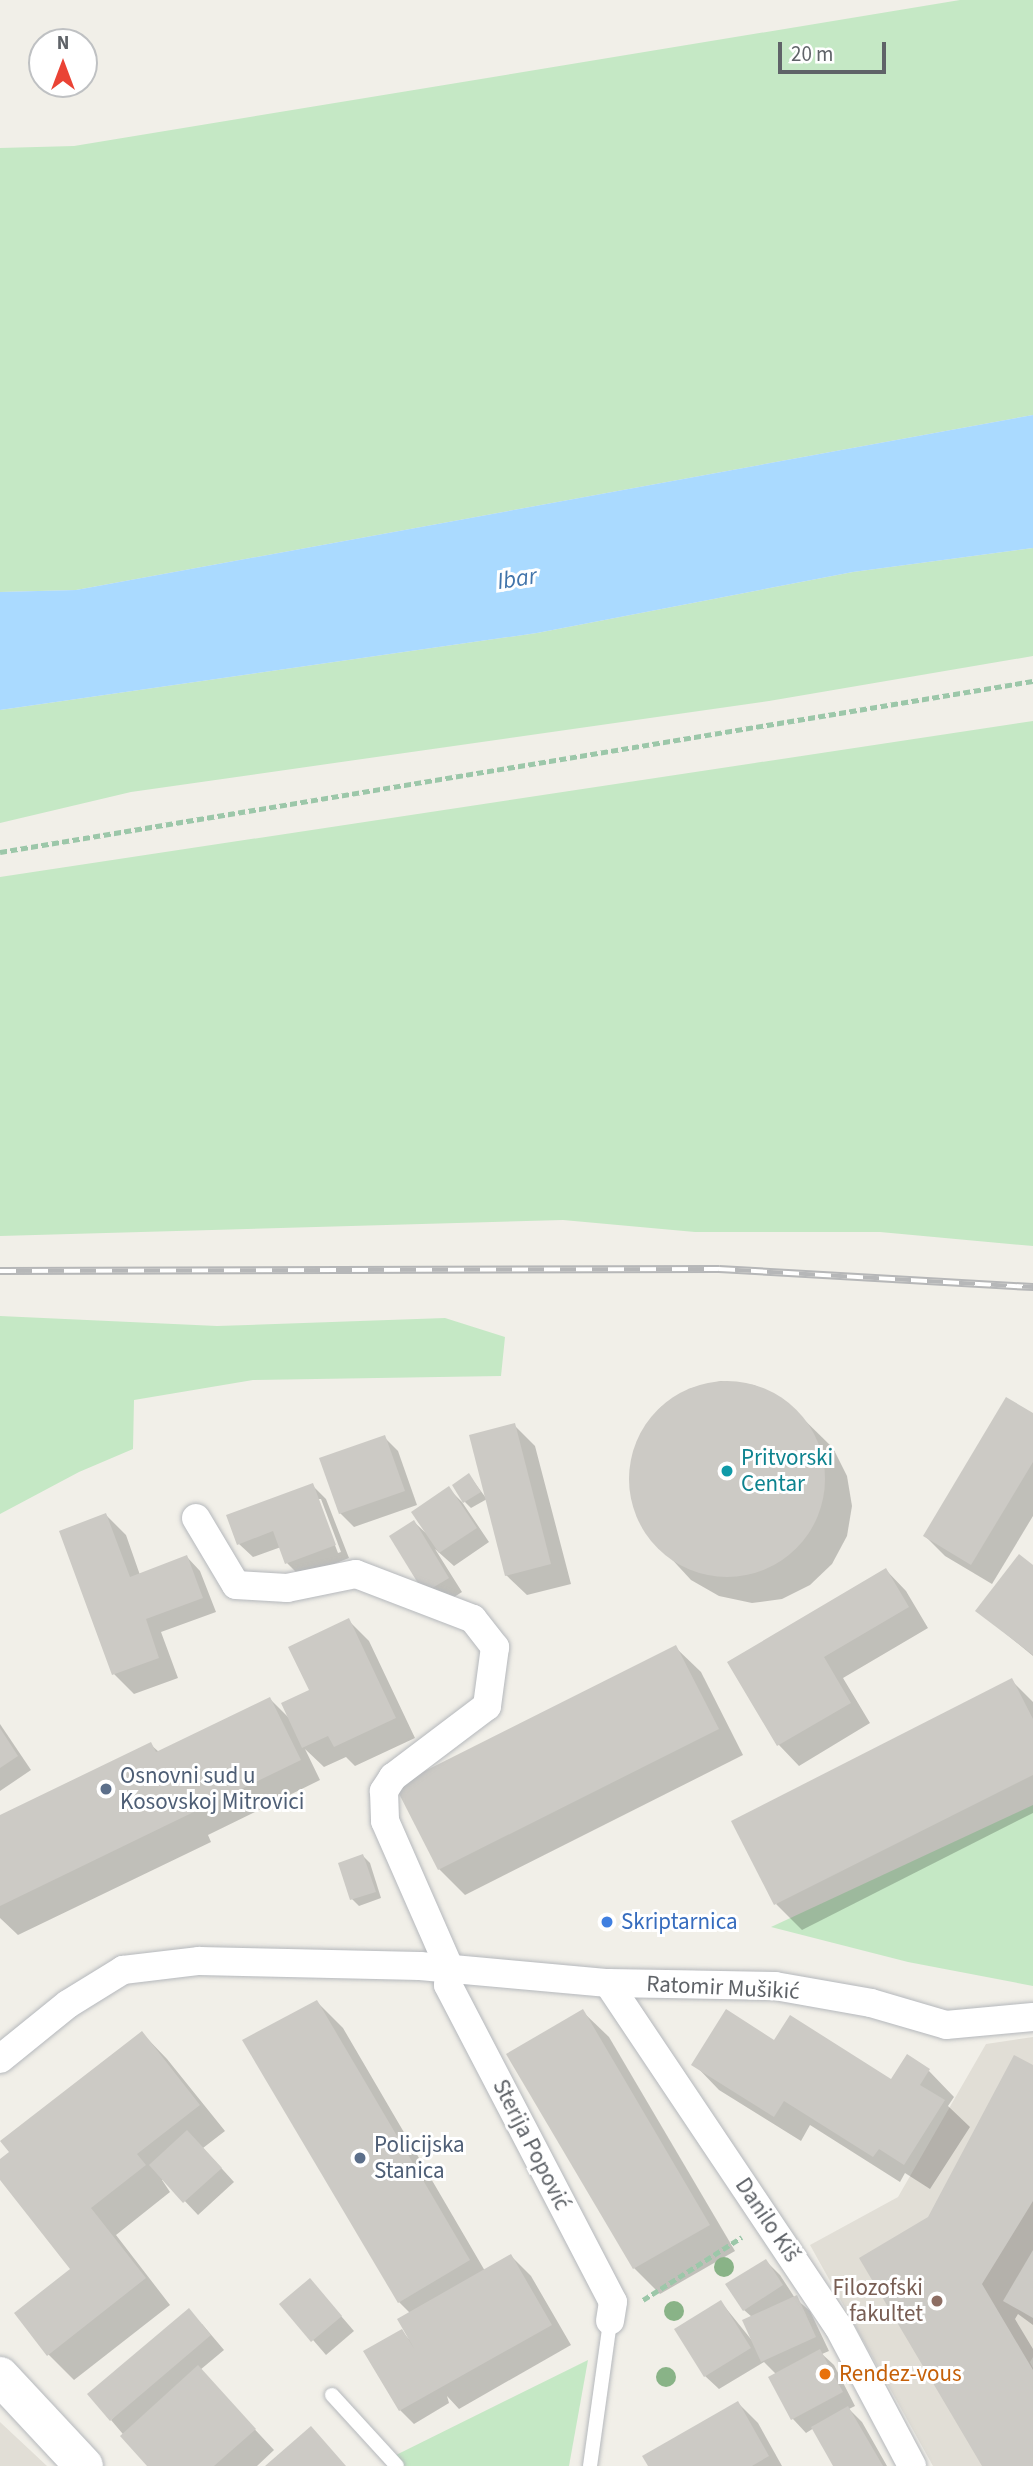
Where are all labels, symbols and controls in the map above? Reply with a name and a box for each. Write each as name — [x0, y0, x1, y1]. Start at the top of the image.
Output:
north arrow — [28, 28, 98, 98]
scale bar — [781, 28, 890, 72]
text: N — [57, 30, 69, 57]
text: 20 m — [791, 39, 833, 69]
water label: Ibar — [495, 562, 539, 596]
place label: Pritvorski Centar — [741, 1444, 833, 1498]
marker: Pritvorski Centar — [719, 1463, 735, 1479]
place label: Osnovni sud u Kosovskoj Mitrovici — [120, 1762, 305, 1816]
marker: Osnovni sud u Kosovskoj Mitrovici — [98, 1781, 114, 1797]
place label: Skriptarnica — [621, 1908, 738, 1936]
marker: Skriptarnica — [599, 1914, 615, 1930]
street label: Ratomir Mušikić — [646, 1970, 800, 2006]
street label: Sterija Popović — [486, 2075, 576, 2215]
place label: Policijska Stanica — [374, 2131, 465, 2185]
marker: Policijska Stanica — [352, 2150, 368, 2166]
street label: Danilo Kiš — [729, 2173, 805, 2267]
place label: Filozofski fakultet — [833, 2274, 923, 2328]
marker: Filozofski fakultet — [929, 2293, 945, 2309]
place label: Rendez-vous — [839, 2360, 962, 2388]
marker: Rendez-vous — [817, 2366, 833, 2382]

